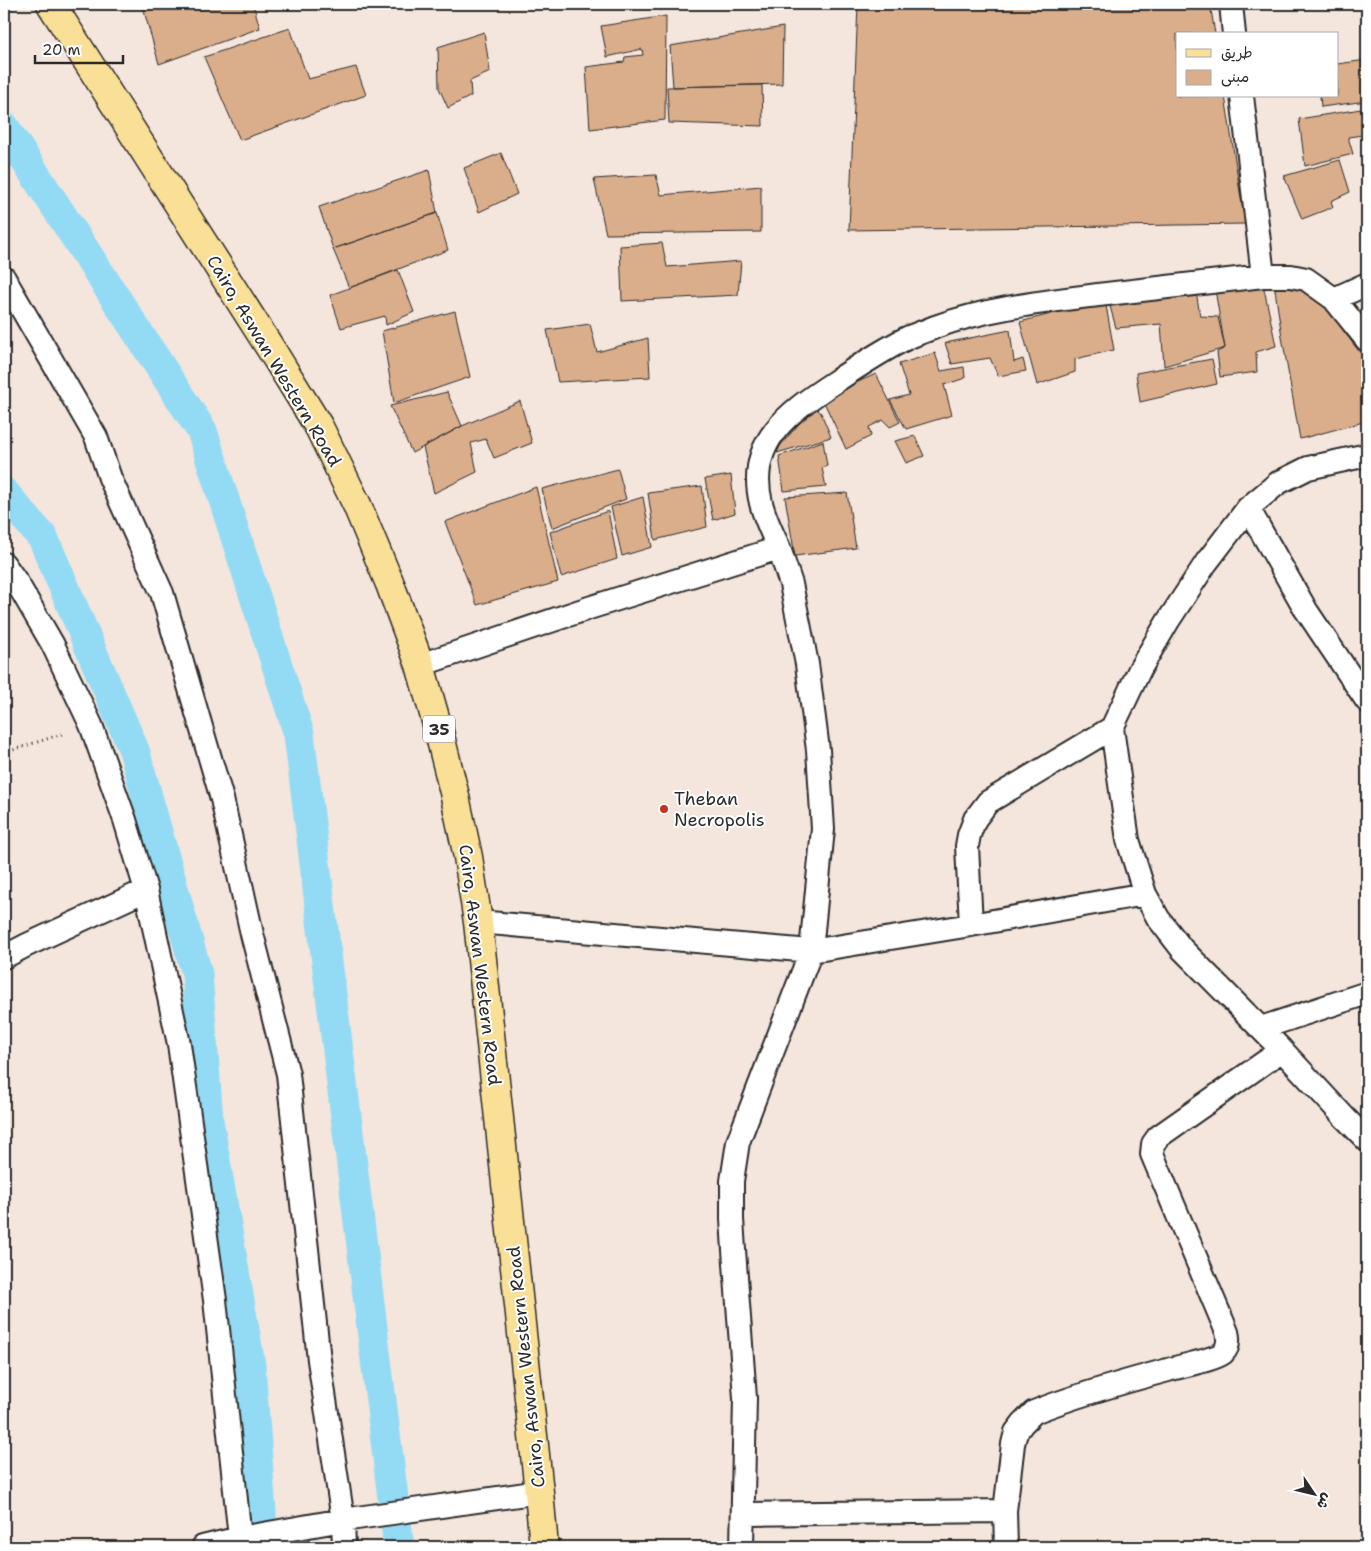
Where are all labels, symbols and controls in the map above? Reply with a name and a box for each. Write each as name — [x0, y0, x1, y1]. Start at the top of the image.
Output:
scale bar — [35, 32, 122, 64]
legend — [1176, 32, 1338, 98]
text: 20 m — [42, 40, 81, 60]
text: طريق — [1221, 43, 1253, 63]
text: مبنى — [1221, 67, 1249, 87]
street label: Cairo, Aswan Western Road — [201, 251, 347, 471]
road number: 35 — [423, 716, 455, 742]
place label: Theban Necropolis — [674, 787, 765, 832]
marker: Theban Necropolis — [658, 803, 670, 815]
street label: Cairo, Aswan Western Road — [453, 843, 507, 1087]
street label: Cairo, Aswan Western Road — [501, 1245, 551, 1489]
north arrow — [1288, 1468, 1338, 1518]
text: ش — [1313, 1490, 1336, 1513]

